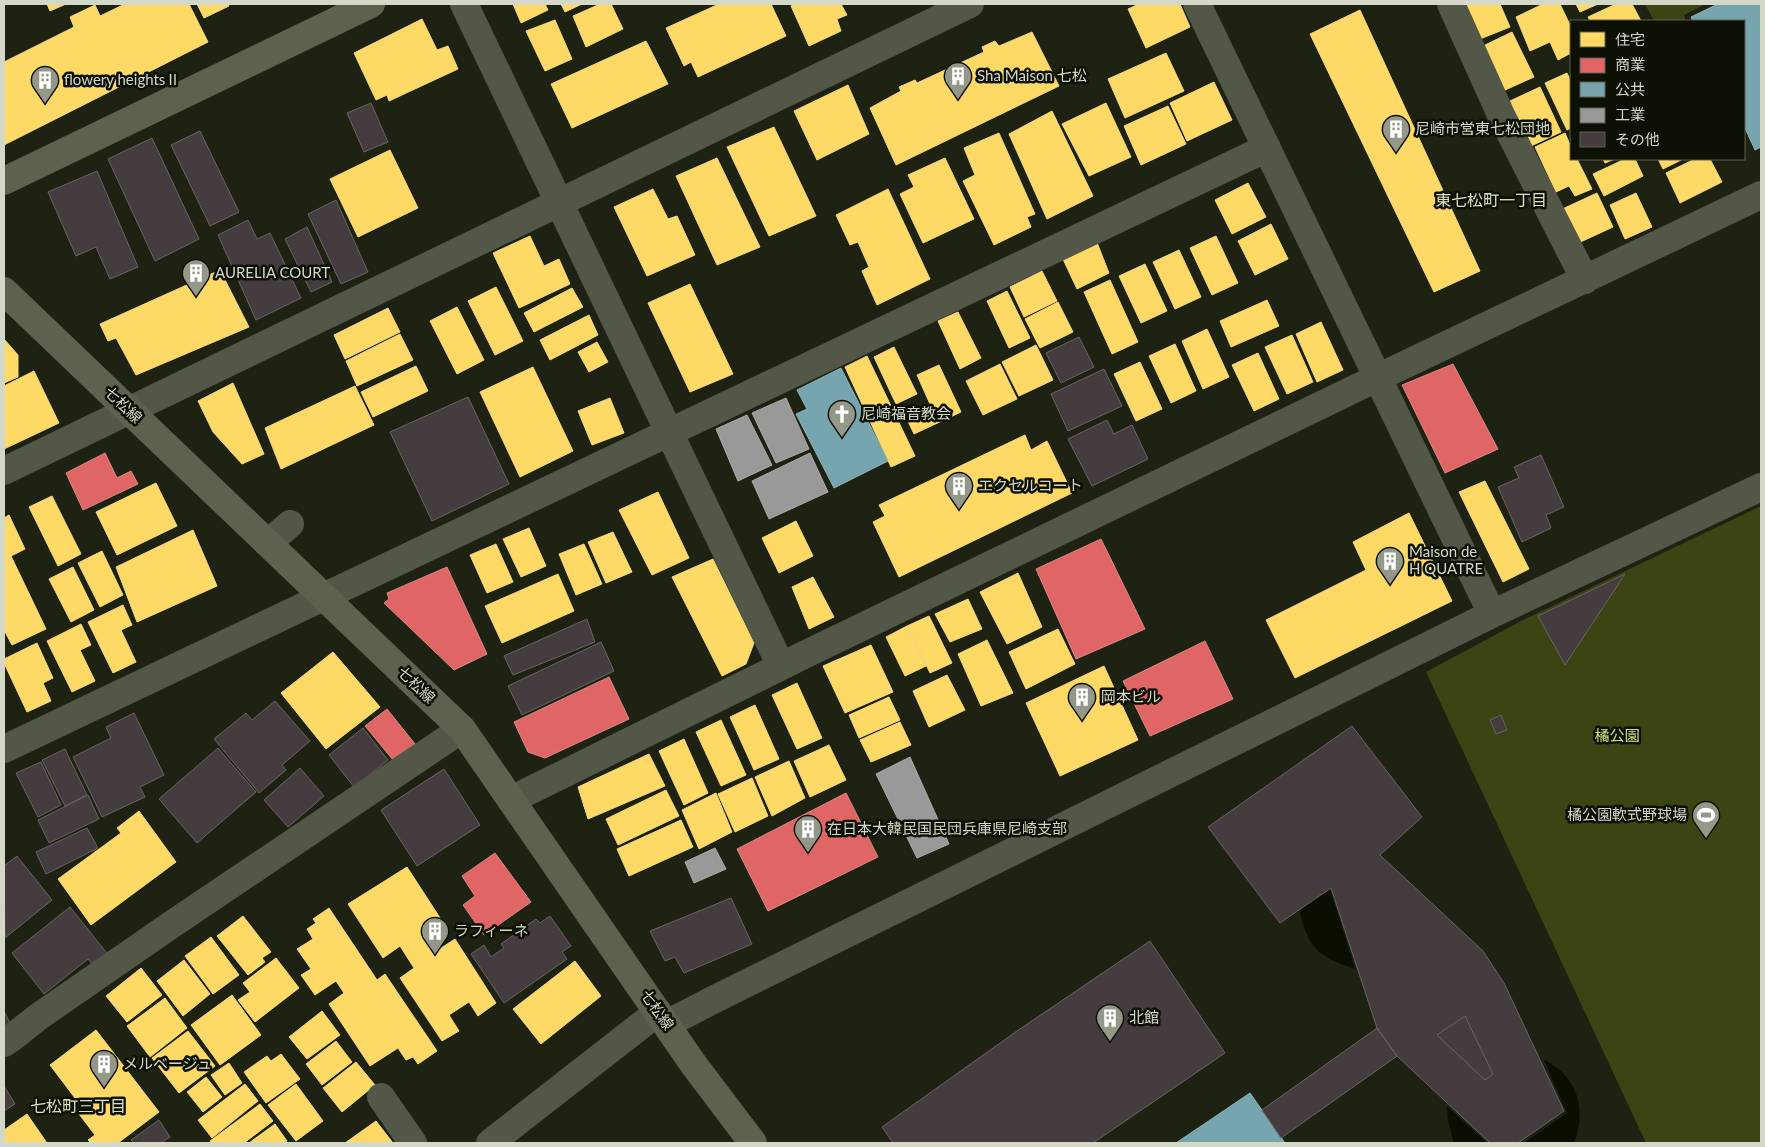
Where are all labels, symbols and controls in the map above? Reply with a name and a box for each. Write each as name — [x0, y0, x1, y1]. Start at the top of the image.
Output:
legend — [1570, 20, 1745, 160]
text: 住宅 — [1615, 30, 1645, 48]
text: 商業 — [1615, 55, 1645, 73]
building icon: Sha Maison 七松 — [943, 61, 973, 100]
building icon: flowery heightsⅡ — [30, 65, 60, 104]
place label: Sha Maison 七松 — [977, 66, 1087, 84]
place label: flowery heightsⅡ — [64, 70, 180, 88]
text: 公共 — [1615, 80, 1645, 98]
text: 工業 — [1615, 105, 1645, 123]
building icon: 尼崎市営東七松団地 — [1381, 114, 1411, 153]
place label: 尼崎市営東七松団地 — [1415, 119, 1550, 137]
text: その他 — [1615, 130, 1660, 148]
district label: 東七松町一丁目 — [1435, 190, 1547, 209]
building icon: AURELIA COURT — [181, 258, 211, 297]
place label: AURELIA COURT — [215, 263, 330, 281]
street label: 七松線 — [101, 382, 146, 426]
church icon: 尼崎福音教会 — [827, 399, 857, 438]
place label: 尼崎福音教会 — [861, 404, 951, 422]
building icon: エクセルコート — [944, 471, 974, 510]
place label: エクセルコート — [978, 476, 1083, 494]
place label: Maison de H QUATRE — [1409, 542, 1483, 577]
building icon: Maison de H QUATRE — [1375, 546, 1405, 585]
street label: 七松線 — [394, 662, 439, 706]
building icon: 岡本ビル — [1067, 682, 1097, 721]
place label: 岡本ビル — [1101, 687, 1161, 705]
park label: 橘公園 — [1594, 726, 1640, 744]
sports icon: 橘公園軟式野球場 — [1691, 800, 1721, 839]
place label: 橘公園軟式野球場 — [1567, 805, 1687, 823]
building icon: 在日本大韓民国民団兵庫県尼崎支部 — [793, 814, 823, 853]
place label: 在日本大韓民国民団兵庫県尼崎支部 — [827, 819, 1067, 837]
building icon: ラフィーネ — [420, 916, 450, 955]
place label: ラフィーネ — [454, 921, 529, 939]
street label: 七松線 — [638, 986, 678, 1033]
building icon: 北館 — [1095, 1003, 1125, 1042]
place label: 北館 — [1129, 1008, 1159, 1026]
building icon: メルベージュ — [89, 1049, 119, 1088]
place label: メルベージュ — [123, 1054, 212, 1072]
district label: 七松町三丁目 — [30, 1096, 126, 1115]

